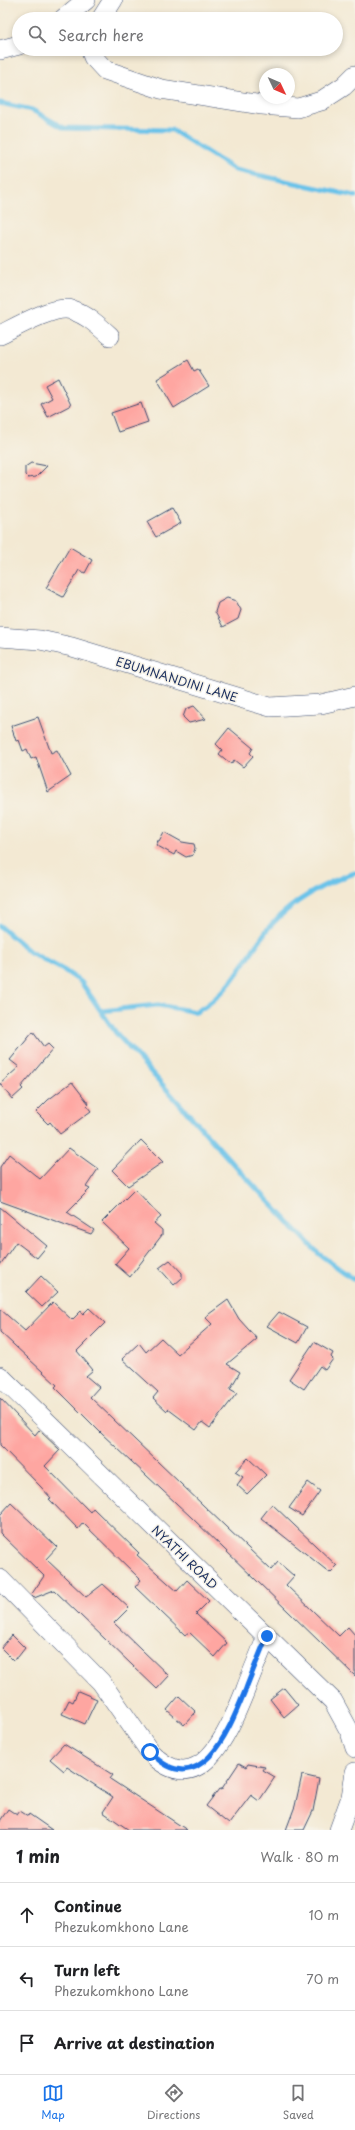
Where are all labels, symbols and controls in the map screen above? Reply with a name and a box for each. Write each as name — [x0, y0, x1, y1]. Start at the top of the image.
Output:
search box — [12, 12, 343, 56]
icon: search — [26, 23, 48, 45]
text: Search here — [58, 23, 144, 46]
north arrow — [259, 68, 295, 104]
street label: EBUMNANDINI LANE — [114, 652, 240, 706]
street label: NYATHI ROAD — [148, 1521, 222, 1593]
route end — [258, 1627, 276, 1645]
route start — [141, 1743, 159, 1761]
text: 1 min — [16, 1843, 60, 1869]
text: Walk · 80 m — [261, 1847, 339, 1866]
text: Continue — [54, 1894, 122, 1917]
icon: ahead — [16, 1904, 38, 1926]
text: 10 m — [309, 1905, 339, 1924]
text: Phezukomkhono Lane — [54, 1917, 189, 1936]
text: Turn left — [54, 1958, 120, 1981]
icon: left — [16, 1968, 38, 1990]
text: 70 m — [306, 1969, 339, 1988]
text: Phezukomkhono Lane — [54, 1981, 189, 2000]
text: Arrive at destination — [54, 2031, 215, 2054]
icon: arrive — [16, 2032, 38, 2054]
tab: Map — [41, 2082, 65, 2123]
tab: Directions — [147, 2082, 200, 2123]
tab: Saved — [283, 2082, 314, 2123]

